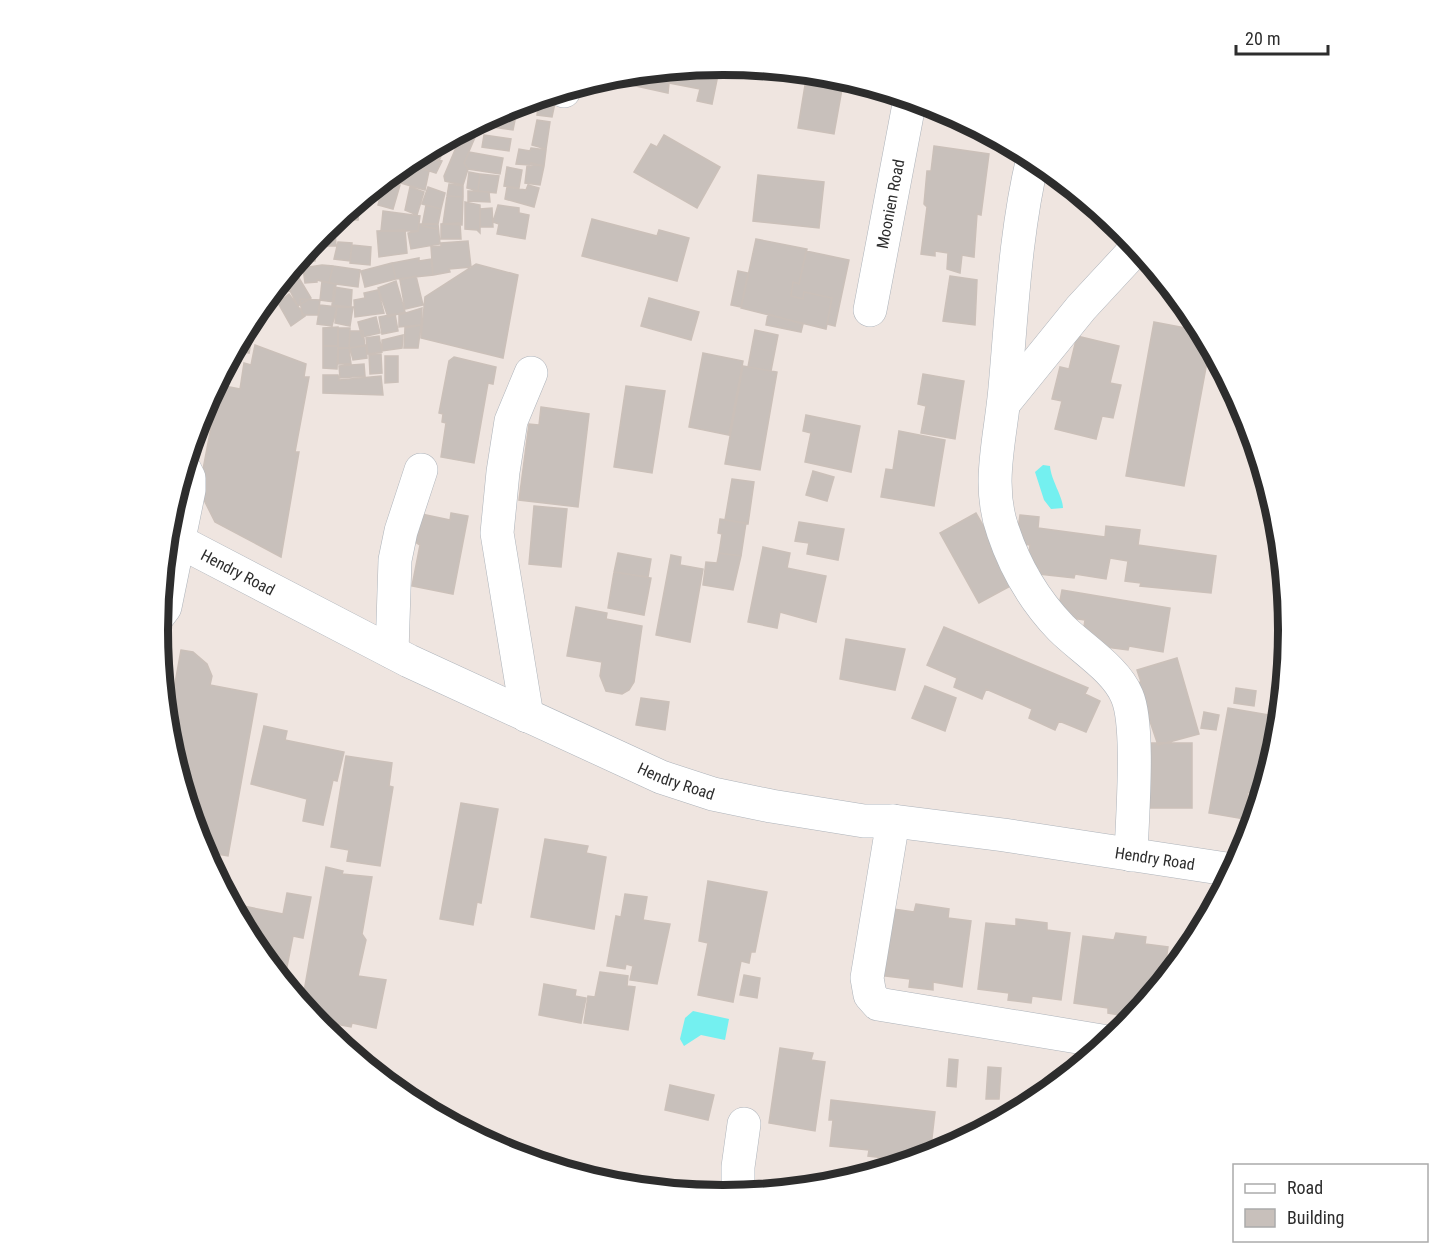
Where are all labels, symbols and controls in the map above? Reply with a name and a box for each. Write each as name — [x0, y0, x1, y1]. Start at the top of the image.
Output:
scale bar — [1236, 18, 1328, 56]
text: 20 m — [1245, 28, 1280, 49]
street label: Moonien Road — [872, 158, 908, 250]
street label: Hendry Road — [198, 545, 278, 599]
street label: Hendry Road — [635, 758, 717, 803]
street label: Hendry Road — [1114, 843, 1196, 874]
legend — [1233, 1164, 1428, 1242]
text: Road — [1287, 1177, 1323, 1198]
text: Building — [1287, 1207, 1344, 1228]

